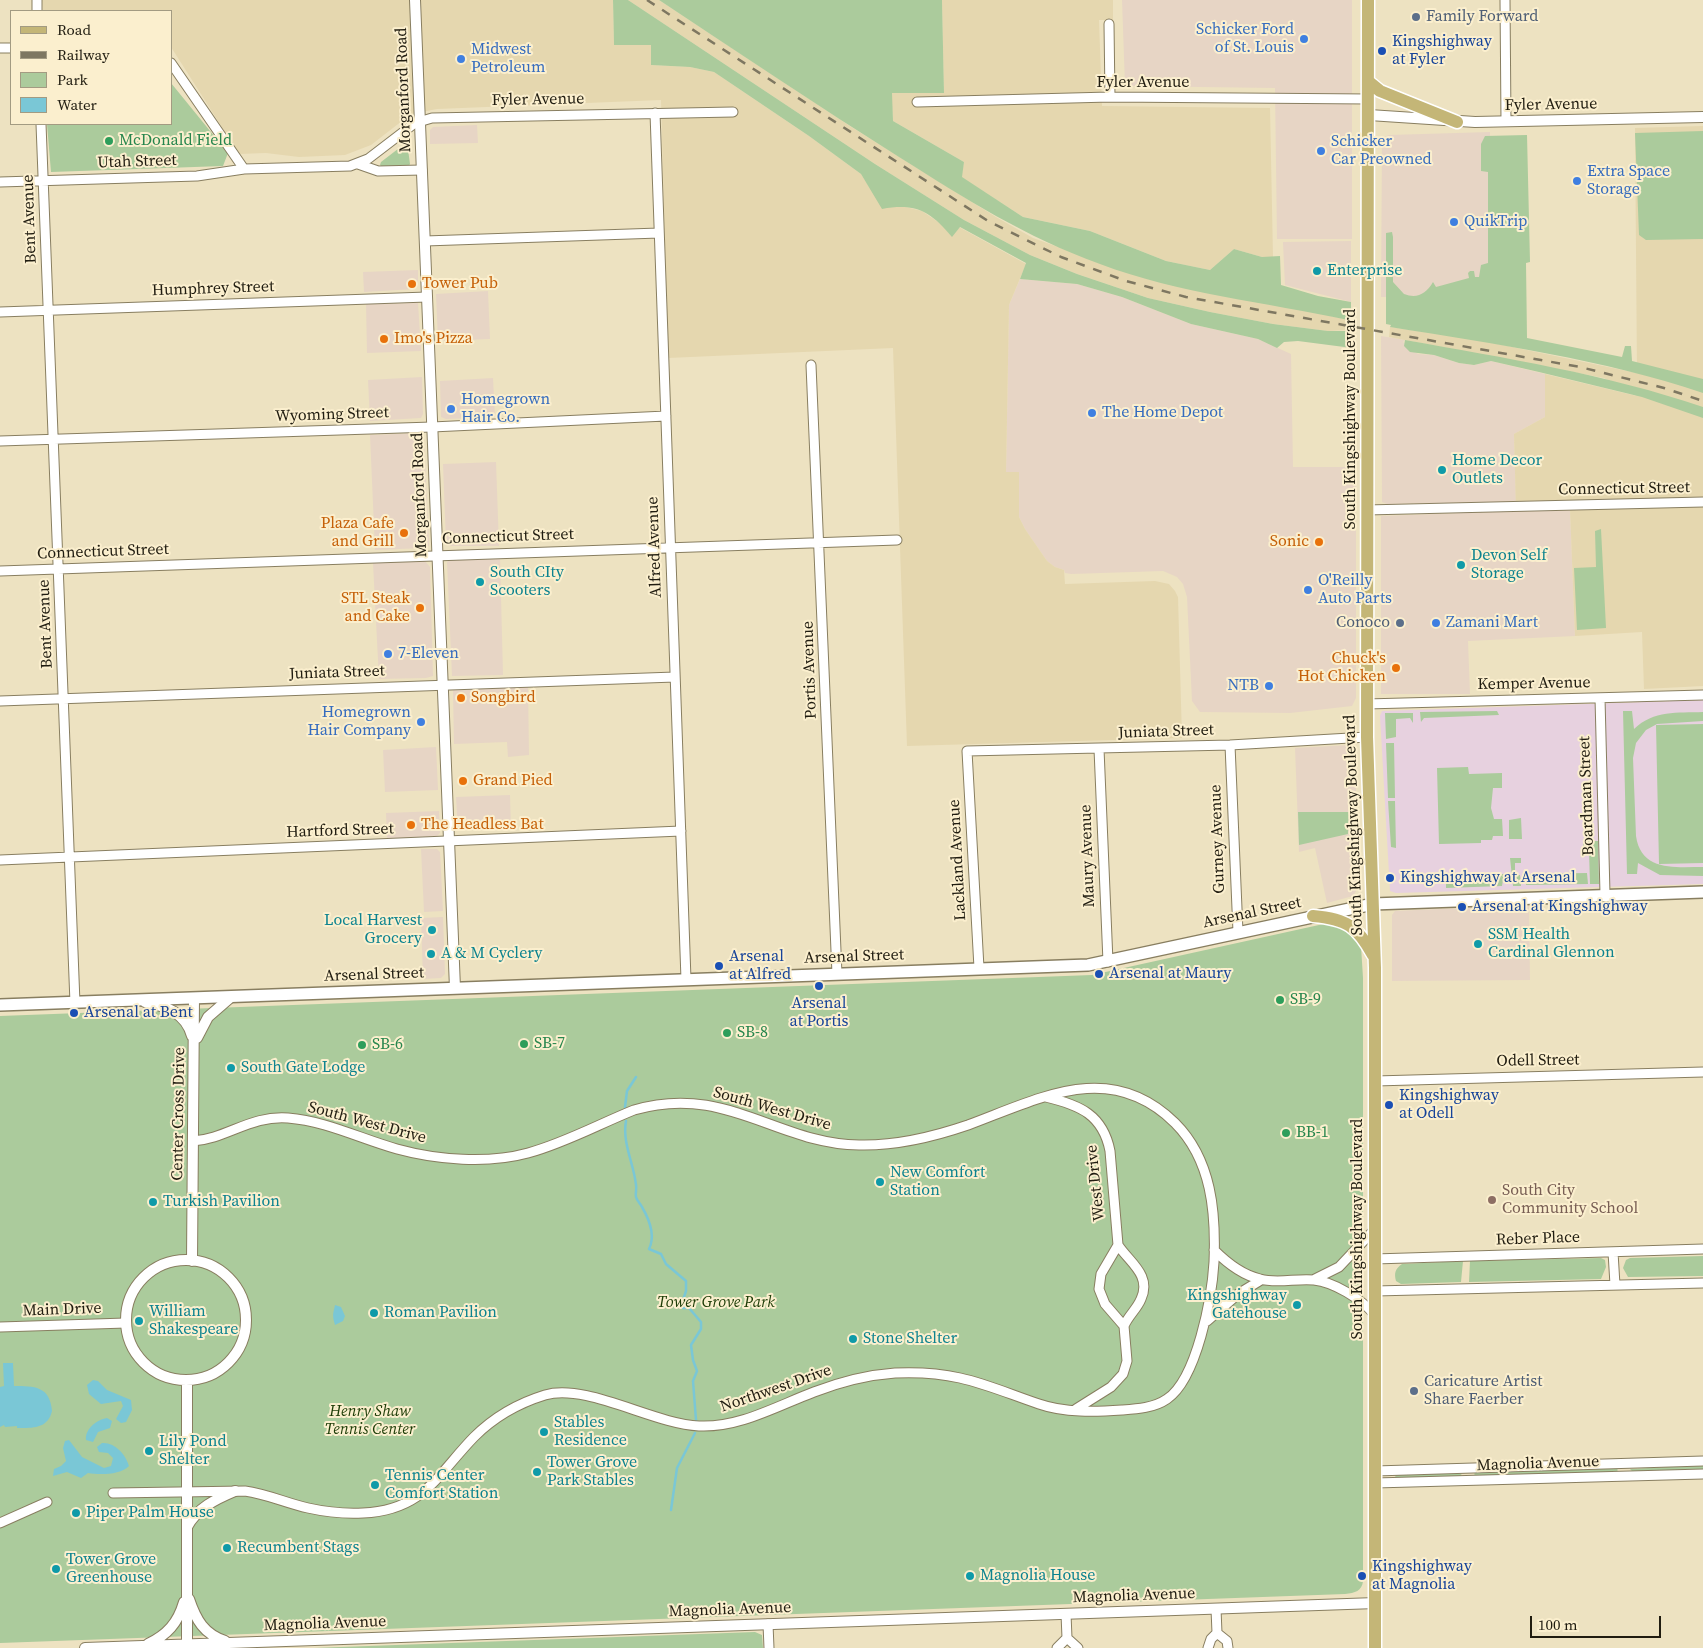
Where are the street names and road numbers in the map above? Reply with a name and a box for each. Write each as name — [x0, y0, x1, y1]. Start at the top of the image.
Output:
street label: Morganford Road — [392, 27, 416, 153]
street label: Fyler Avenue — [1097, 73, 1189, 93]
street label: Fyler Avenue — [491, 90, 585, 110]
street label: Fyler Avenue — [1504, 95, 1598, 115]
street label: Utah Street — [97, 151, 177, 173]
street label: Bent Avenue — [19, 174, 41, 264]
street label: Humphrey Street — [151, 277, 275, 301]
street label: South Kingshighway Boulevard — [1341, 309, 1361, 529]
street label: Wyoming Street — [275, 403, 389, 427]
street label: Morganford Road — [408, 432, 432, 558]
street label: Connecticut Street — [1558, 478, 1690, 500]
street label: Alfred Avenue — [644, 496, 666, 598]
street label: Connecticut Street — [442, 525, 574, 549]
street label: Connecticut Street — [37, 540, 169, 564]
street label: Bent Avenue — [35, 579, 57, 669]
street label: Portis Avenue — [799, 621, 821, 719]
street label: Juniata Street — [289, 662, 385, 684]
street label: Kemper Avenue — [1477, 673, 1591, 695]
street label: South Kingshighway Boulevard — [1341, 714, 1367, 936]
street label: Juniata Street — [1118, 721, 1214, 743]
street label: Boardman Street — [1575, 736, 1599, 856]
street label: Gurney Avenue — [1207, 784, 1229, 894]
street label: Lackland Avenue — [945, 799, 971, 921]
street label: Maury Avenue — [1077, 804, 1099, 908]
street label: Hartford Street — [286, 820, 394, 842]
street label: Arsenal Street — [1201, 893, 1303, 933]
street label: Arsenal Street — [804, 946, 904, 968]
street label: Arsenal Street — [324, 964, 424, 986]
street label: Center Cross Drive — [168, 1047, 190, 1181]
street label: Odell Street — [1496, 1051, 1580, 1071]
street label: South West Drive — [711, 1083, 833, 1135]
street label: South West Drive — [306, 1098, 428, 1148]
street label: South Kingshighway Boulevard — [1348, 1119, 1368, 1339]
street label: West Drive — [1082, 1144, 1110, 1222]
street label: Reber Place — [1496, 1228, 1580, 1250]
street label: Main Drive — [22, 1299, 102, 1321]
street label: Northwest Drive — [718, 1361, 834, 1417]
street label: Magnolia Avenue — [1476, 1452, 1600, 1476]
street label: Magnolia Avenue — [1072, 1584, 1196, 1608]
street label: Magnolia Avenue — [668, 1598, 792, 1622]
street label: Magnolia Avenue — [263, 1612, 387, 1636]

